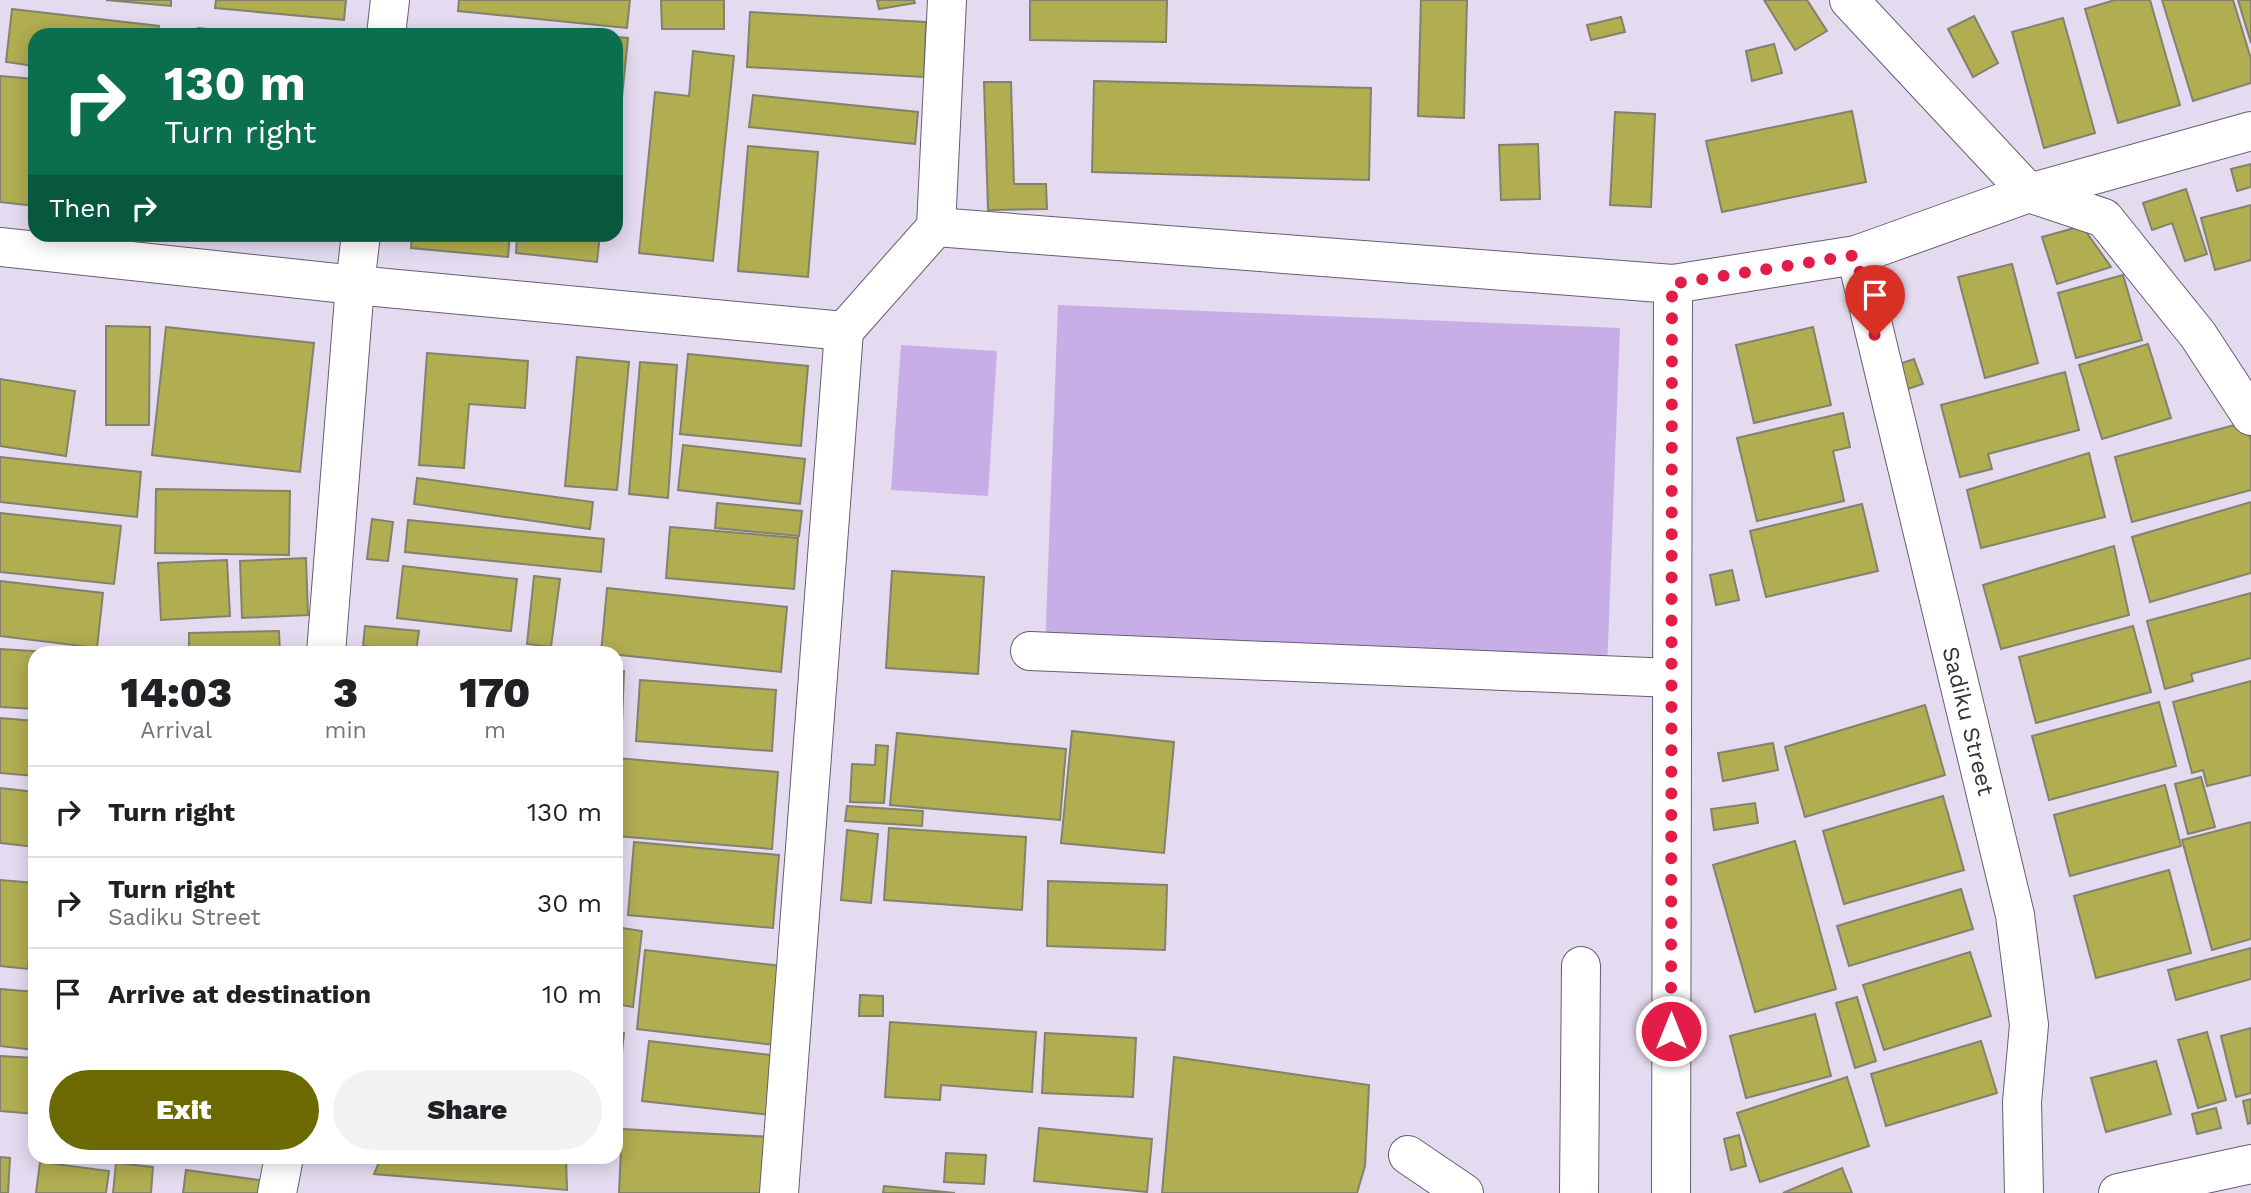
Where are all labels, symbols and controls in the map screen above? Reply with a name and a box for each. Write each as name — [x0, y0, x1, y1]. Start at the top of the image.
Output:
text: 130 m — [164, 54, 306, 112]
icon: right — [49, 56, 140, 147]
text: Turn right — [164, 113, 316, 151]
icon: right — [125, 189, 163, 227]
text: Then — [49, 193, 111, 223]
pin — [1845, 265, 1905, 337]
icon: arrive — [1856, 276, 1894, 314]
street label: Sadiku Street — [1936, 644, 2000, 799]
text: 14:03 — [121, 668, 232, 717]
text: 3 — [333, 668, 358, 717]
text: 170 — [459, 668, 530, 717]
text: Arrival — [140, 717, 212, 744]
text: min — [325, 717, 367, 744]
text: m — [484, 717, 506, 744]
icon: right — [49, 793, 87, 831]
text: Turn right — [108, 797, 235, 827]
text: 130 m — [527, 797, 602, 827]
text: Turn right — [108, 874, 235, 904]
icon: right — [49, 884, 87, 922]
text: 30 m — [537, 888, 602, 918]
text: Sadiku Street — [108, 904, 260, 931]
icon: arrive — [49, 975, 87, 1013]
text: Arrive at destination — [108, 979, 371, 1009]
text: 10 m — [542, 979, 602, 1009]
position arrow — [1634, 994, 1708, 1068]
button: Exit — [49, 1070, 319, 1150]
button: Share — [333, 1070, 602, 1150]

